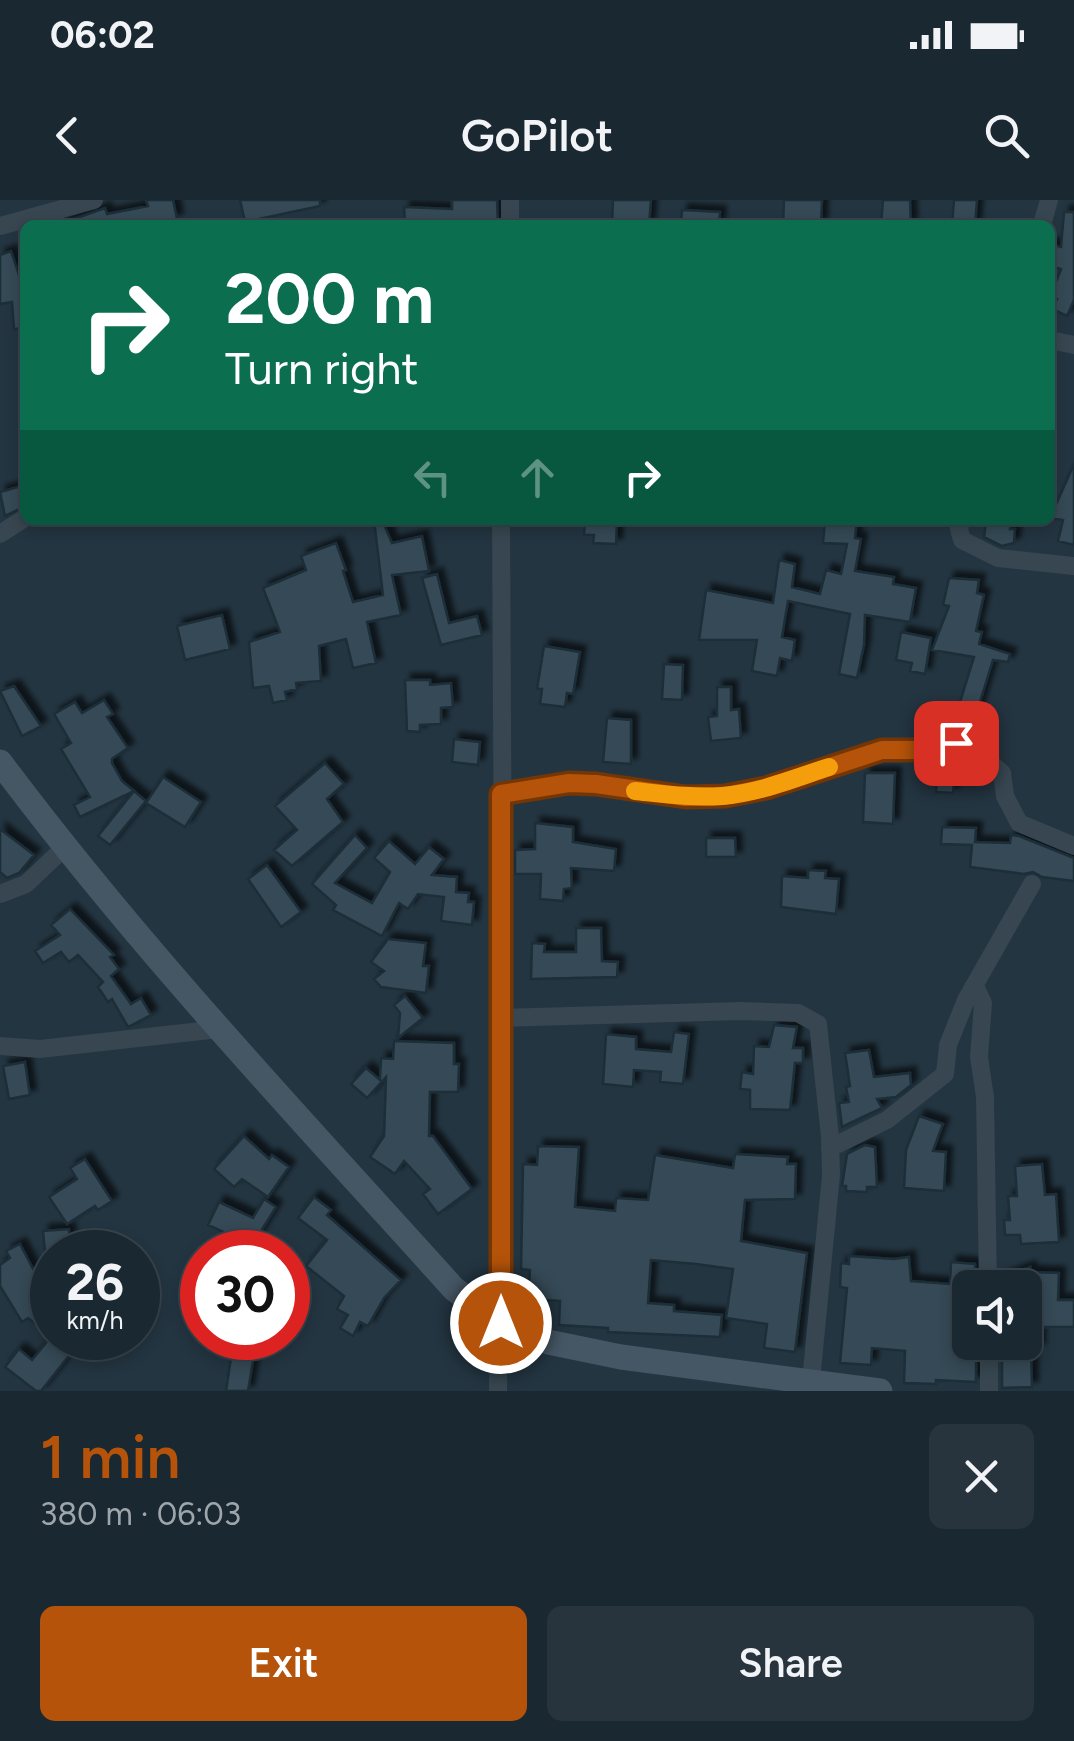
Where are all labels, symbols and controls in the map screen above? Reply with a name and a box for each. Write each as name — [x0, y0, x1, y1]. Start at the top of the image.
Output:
text: 06:02 — [50, 12, 155, 58]
icon: back — [40, 108, 95, 163]
text: GoPilot — [461, 108, 613, 162]
icon: search — [979, 108, 1034, 163]
text: 200 m — [225, 256, 434, 341]
icon: right — [60, 260, 190, 390]
text: Turn right — [225, 341, 418, 395]
icon: left — [405, 450, 460, 505]
icon: ahead — [510, 450, 565, 505]
icon: right — [615, 450, 670, 505]
pin — [914, 701, 999, 786]
icon: arrive — [929, 716, 984, 771]
speed limit sign: 30 — [180, 1230, 310, 1360]
text: 26 — [66, 1252, 124, 1313]
map controls — [952, 1270, 1042, 1360]
button: sound — [952, 1270, 1042, 1360]
position arrow — [449, 1271, 553, 1375]
text: km/h — [66, 1305, 124, 1335]
text: 1 min — [40, 1421, 180, 1493]
button: close — [929, 1424, 1034, 1529]
text: 380 m · 06:03 — [40, 1495, 241, 1533]
button: Exit — [40, 1606, 527, 1721]
button: Share — [547, 1606, 1034, 1721]

